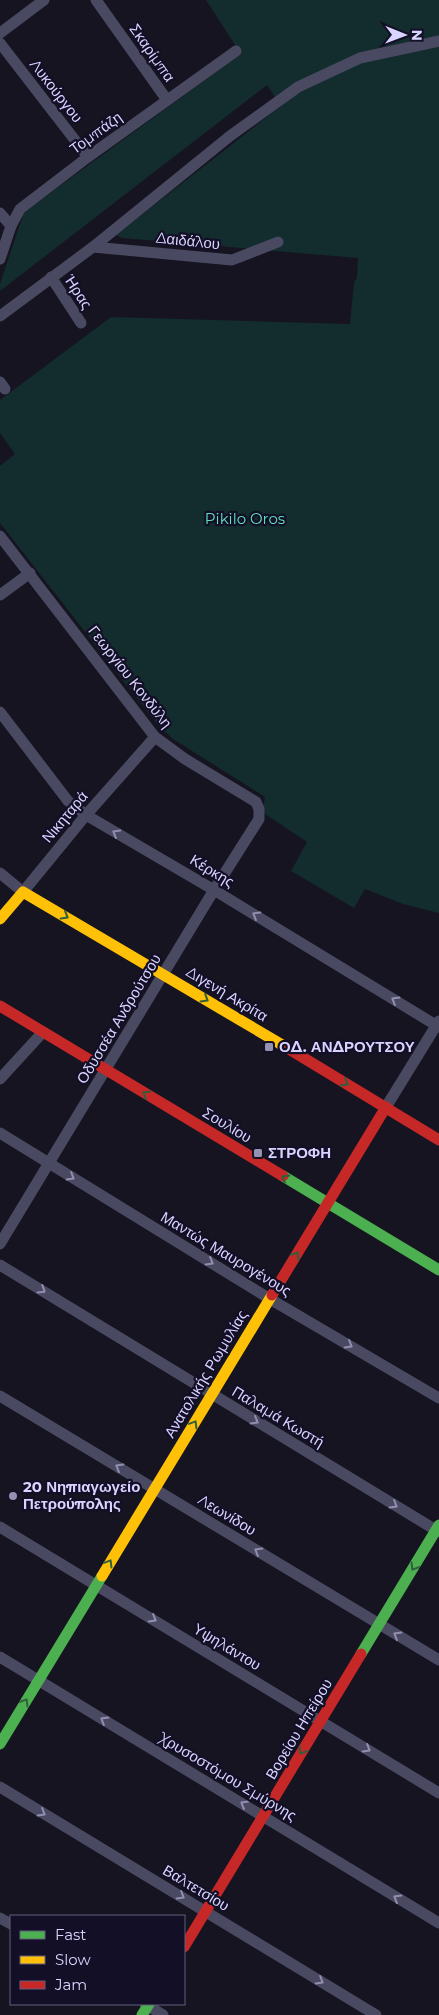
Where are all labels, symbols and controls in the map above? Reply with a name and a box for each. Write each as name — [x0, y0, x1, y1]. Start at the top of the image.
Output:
north arrow — [379, 10, 429, 60]
street label: Σκαρίμπα — [125, 20, 180, 86]
text: N — [408, 29, 426, 41]
street label: Λυκούργου — [26, 55, 87, 126]
street label: Τομπάζη — [66, 107, 126, 158]
street label: Δαιδάλου — [155, 228, 221, 253]
street label: Ήρας — [60, 270, 96, 312]
park label: Pikilo Oros — [205, 509, 285, 528]
street label: Γεωργίου Κονδύλη — [84, 622, 176, 732]
street label: Νικηταρά — [38, 787, 92, 846]
one-way arrow — [113, 829, 122, 839]
street label: Κέρκης — [187, 850, 238, 891]
one-way arrow — [60, 910, 69, 920]
one-way arrow — [252, 912, 261, 922]
street label: Οδυσσέα Ανδρούτσου — [72, 950, 165, 1087]
street label: Διγενή Ακρίτα — [183, 962, 272, 1026]
one-way arrow — [200, 992, 209, 1002]
one-way arrow — [391, 997, 400, 1007]
place label: ΟΔ. ΑΝΔΡΟΥΤΣΟΥ — [279, 1037, 415, 1056]
marker: ΟΔ. ΑΝΔΡΟΥΤΣΟΥ — [263, 1041, 275, 1053]
one-way arrow — [339, 1076, 348, 1086]
one-way arrow — [143, 1091, 152, 1101]
street label: Σουλίου — [199, 1103, 255, 1147]
place label: ΣΤΡΟΦΗ — [268, 1143, 331, 1162]
marker: ΣΤΡΟΦΗ — [252, 1147, 264, 1159]
one-way arrow — [66, 1171, 75, 1181]
one-way arrow — [282, 1175, 291, 1185]
street label: Μαντώς Μαυρογένους — [158, 1207, 295, 1300]
one-way arrow — [289, 1252, 299, 1261]
one-way arrow — [204, 1256, 213, 1266]
one-way arrow — [36, 1284, 45, 1293]
street label: Ανατολικής Ρωμυλίας — [160, 1306, 251, 1441]
one-way arrow — [344, 1339, 353, 1349]
street label: Παλαμά Κωστή — [229, 1382, 328, 1452]
one-way arrow — [249, 1414, 258, 1424]
one-way arrow — [187, 1421, 197, 1430]
one-way arrow — [115, 1464, 124, 1474]
place label: 20 Νηπιαγωγείο Πετρούπολης — [23, 1477, 140, 1513]
marker: 20 Νηπιαγωγείο Πετρούπολης — [7, 1490, 19, 1502]
street label: Λεωνίδου — [195, 1490, 260, 1539]
one-way arrow — [388, 1498, 397, 1508]
one-way arrow — [255, 1547, 264, 1557]
one-way arrow — [103, 1560, 113, 1569]
one-way arrow — [410, 1562, 420, 1571]
one-way arrow — [147, 1613, 156, 1622]
street label: Υψηλάντου — [190, 1619, 265, 1674]
one-way arrow — [394, 1631, 403, 1641]
street label: Βορείου Ηπείρου — [261, 1675, 336, 1783]
one-way arrow — [19, 1699, 29, 1708]
one-way arrow — [101, 1717, 110, 1727]
street label: Χρυσοστόμου Σμύρνης — [155, 1727, 300, 1825]
one-way arrow — [361, 1743, 370, 1752]
one-way arrow — [299, 1746, 309, 1755]
one-way arrow — [240, 1800, 249, 1810]
one-way arrow — [36, 1806, 45, 1816]
street label: Βαλτετσίου — [160, 1860, 233, 1915]
one-way arrow — [175, 1890, 184, 1900]
one-way arrow — [394, 1894, 403, 1904]
legend — [10, 1915, 185, 2005]
text: Fast — [55, 1925, 86, 1944]
text: Slow — [55, 1950, 91, 1969]
one-way arrow — [314, 1974, 323, 1984]
text: Jam — [54, 1975, 87, 1994]

